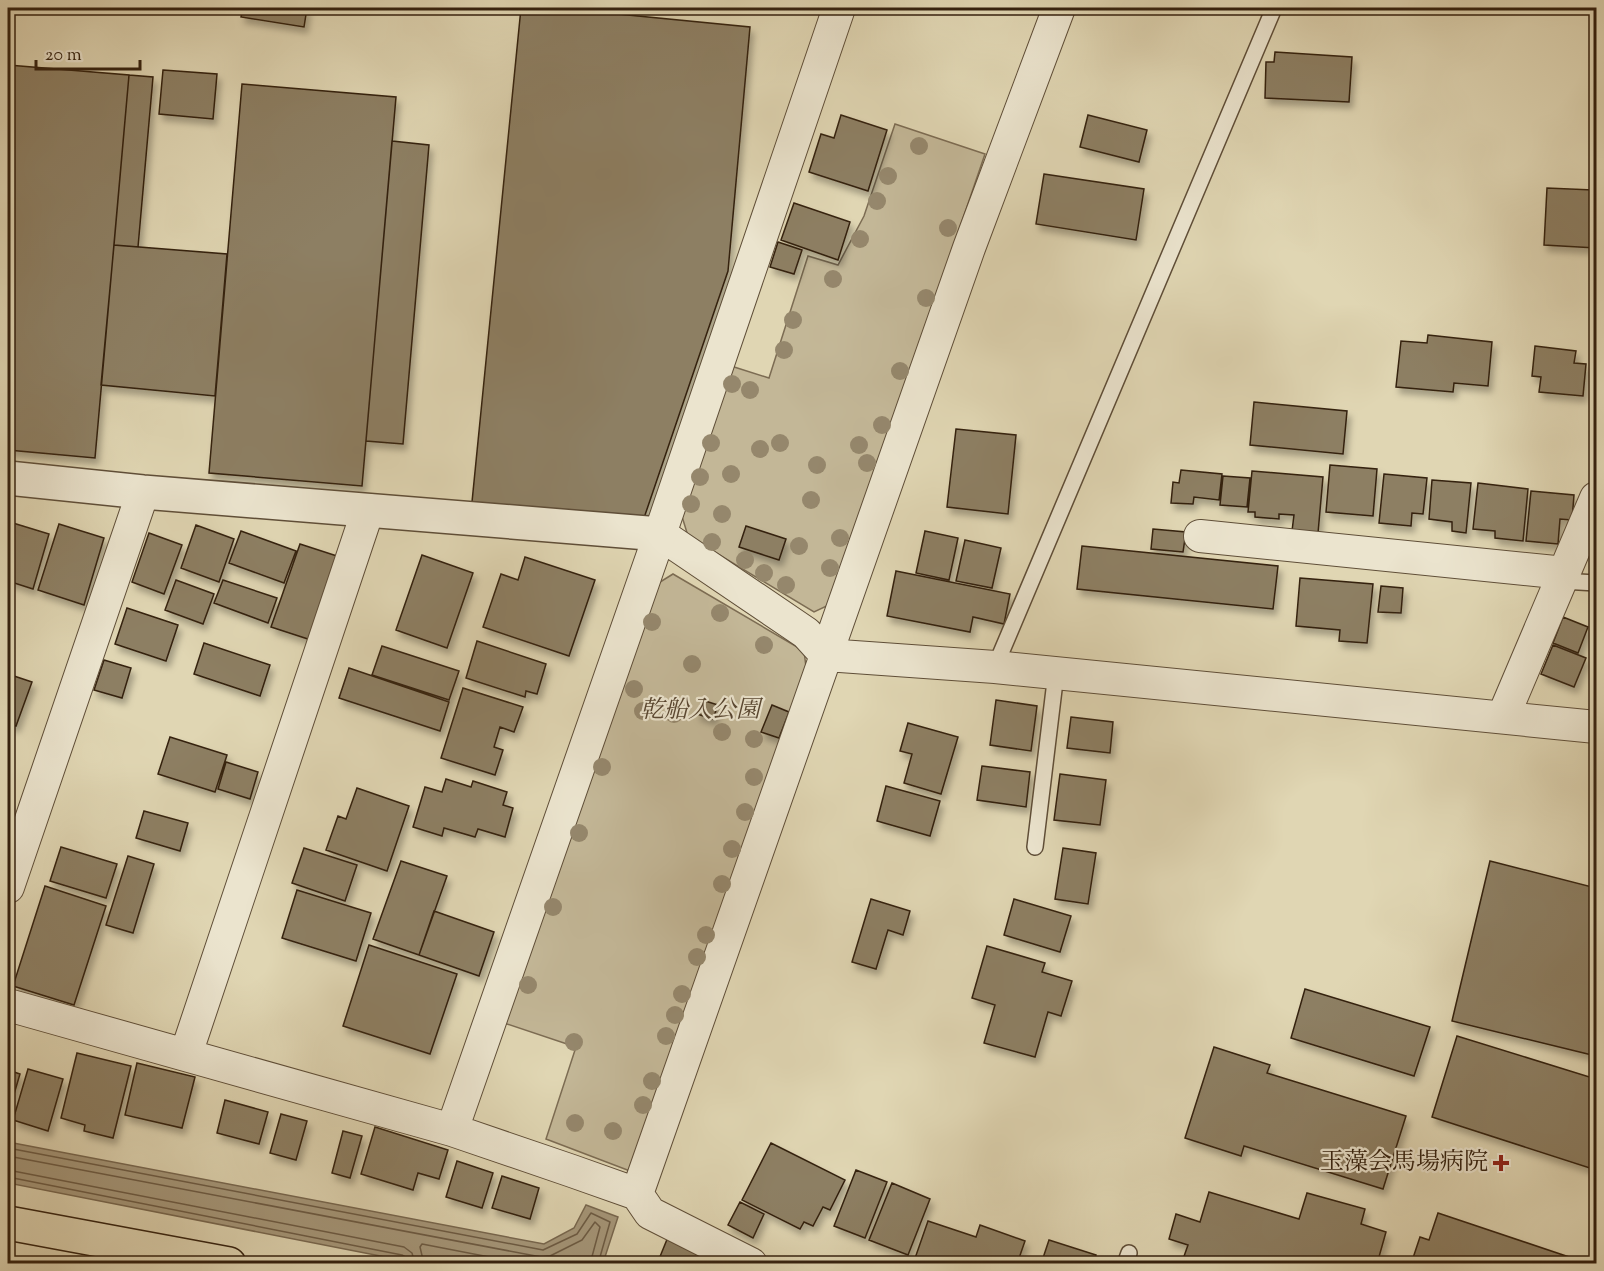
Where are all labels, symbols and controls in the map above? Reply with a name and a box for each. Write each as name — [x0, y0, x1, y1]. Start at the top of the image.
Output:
scale bar — [36, 33, 140, 71]
text: 20 m — [45, 43, 82, 69]
park label: 乾船入公園 — [640, 694, 764, 728]
place label: 玉藻会馬場病院 — [1320, 1146, 1488, 1180]
marker: 玉藻会馬場病院 — [1492, 1154, 1510, 1172]

